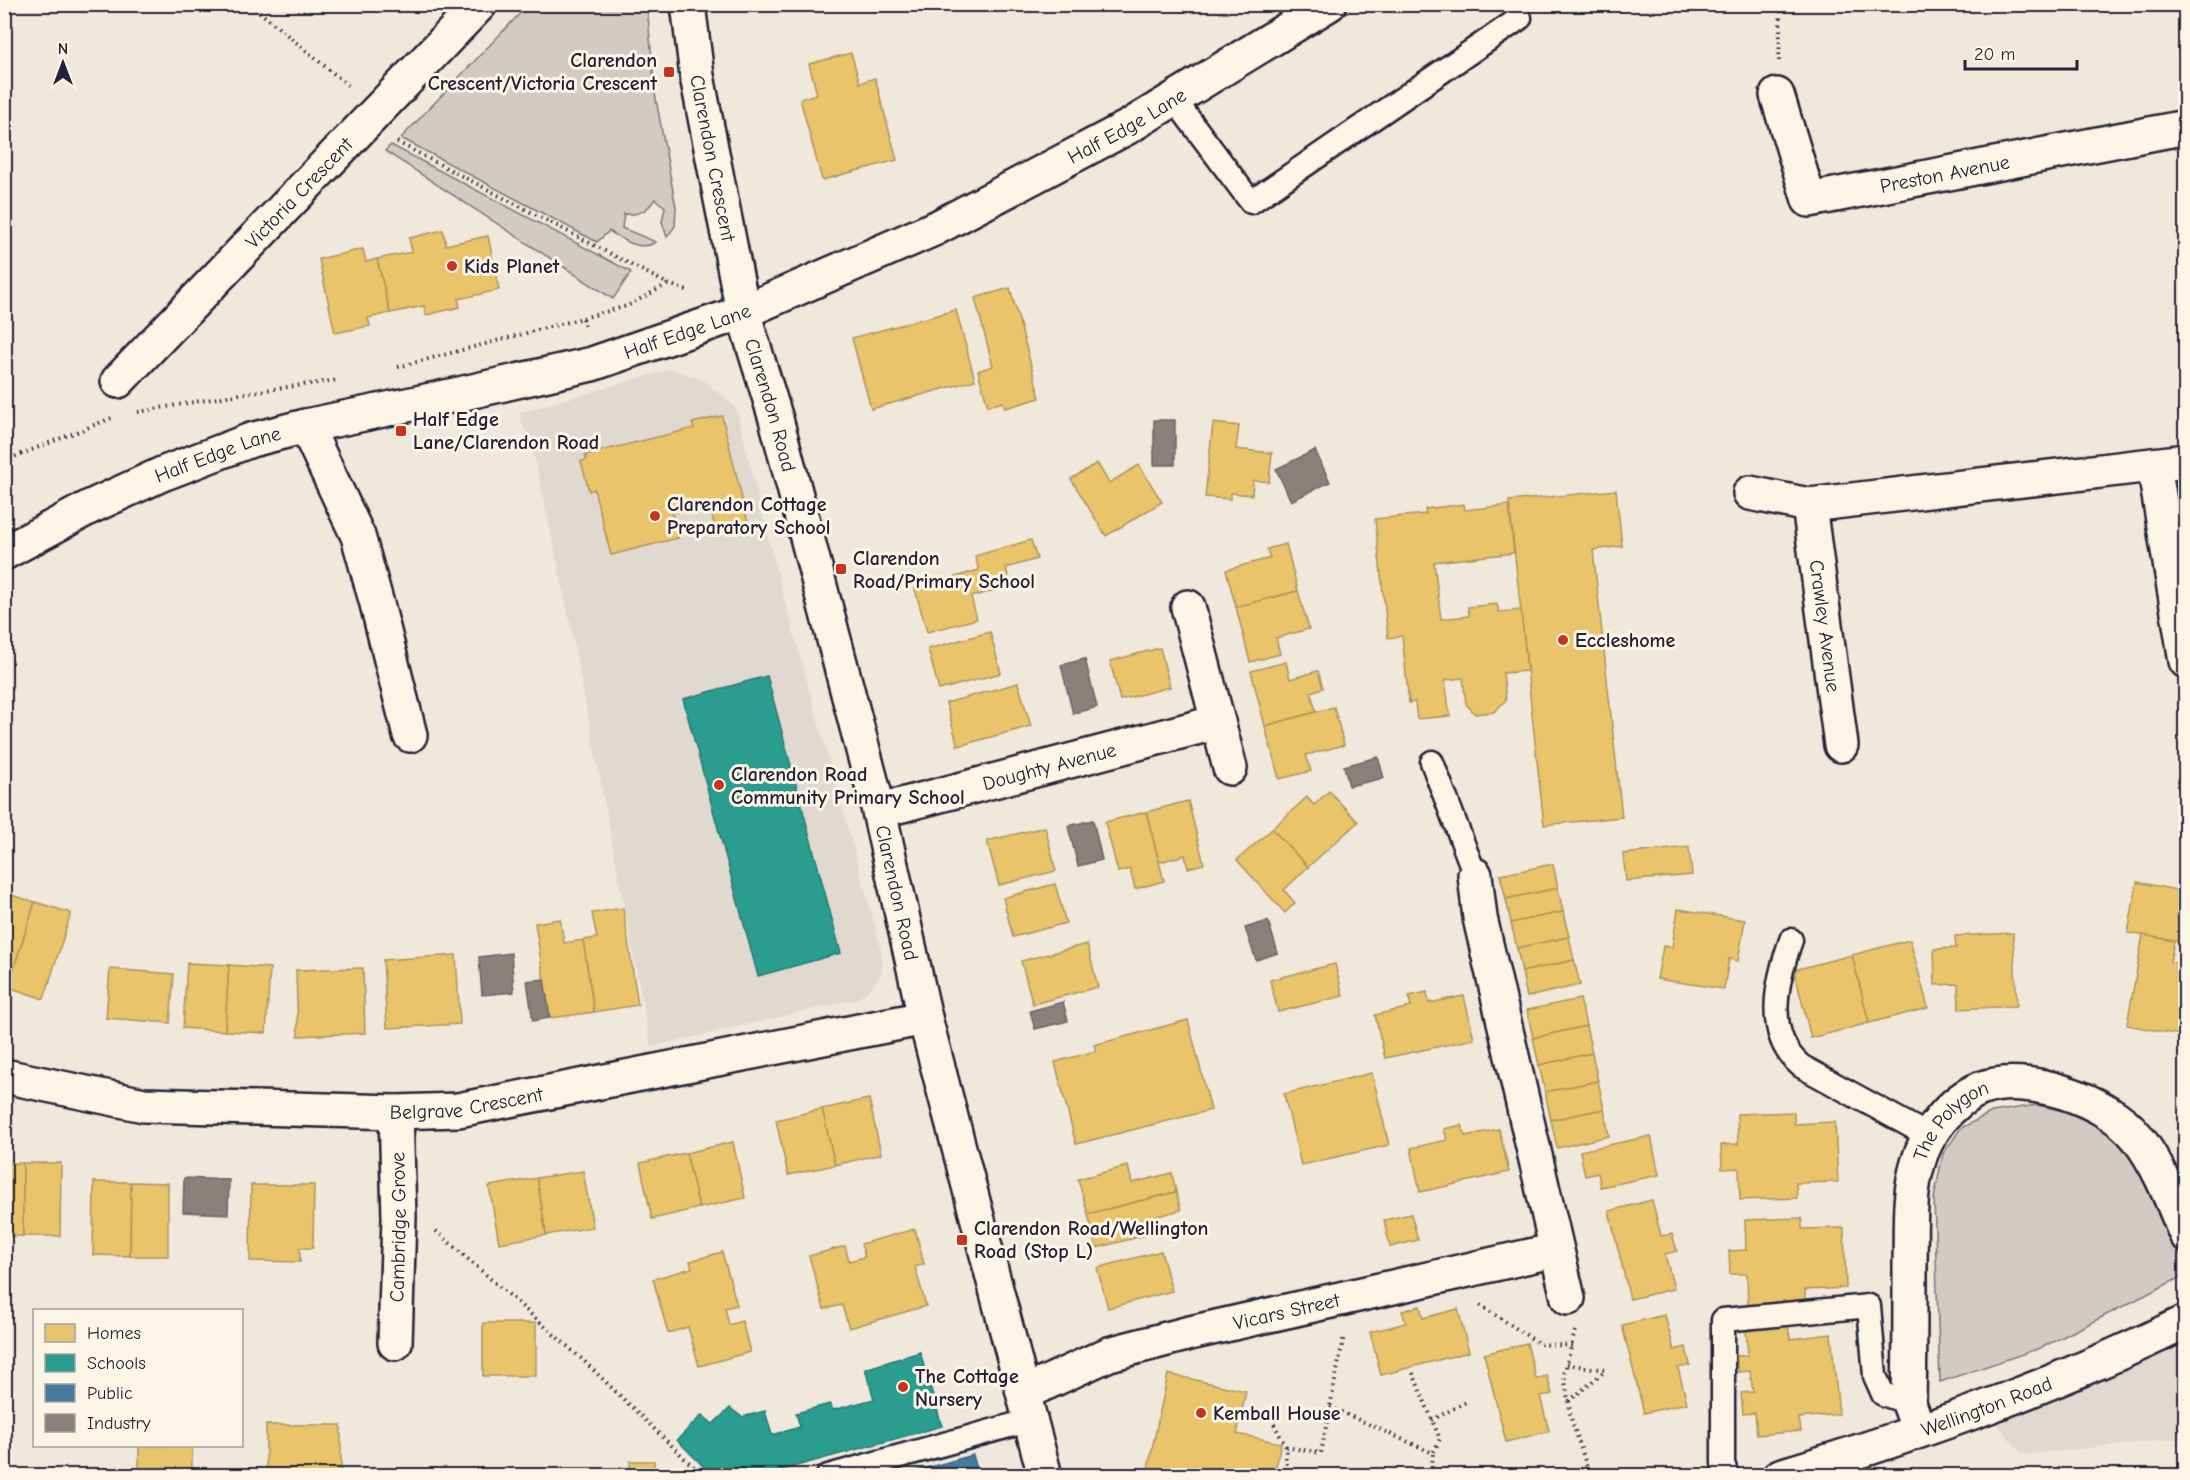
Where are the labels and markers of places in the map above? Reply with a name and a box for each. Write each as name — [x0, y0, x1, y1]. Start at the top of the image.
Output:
place label: Clarendon Crescent/Victoria Crescent — [428, 49, 657, 95]
marker: Clarendon Crescent/Victoria Crescent — [662, 65, 676, 79]
place label: Kids Planet — [464, 255, 560, 278]
marker: Kids Planet — [445, 259, 459, 273]
place label: Half Edge Lane/Clarendon Road — [413, 408, 599, 454]
marker: Half Edge Lane/Clarendon Road — [394, 424, 408, 438]
place label: Clarendon Cottage Preparatory School — [667, 493, 831, 539]
marker: Clarendon Cottage Preparatory School — [648, 509, 662, 523]
place label: Clarendon Road/Primary School — [853, 547, 1035, 593]
marker: Clarendon Road/Primary School — [834, 562, 848, 576]
place label: Eccleshome — [1575, 629, 1676, 652]
marker: Eccleshome — [1556, 633, 1570, 647]
place label: Clarendon Road Community Primary School — [731, 763, 965, 809]
marker: Clarendon Road Community Primary School — [712, 778, 726, 792]
place label: Clarendon Road/Wellington Road (Stop L) — [974, 1217, 1208, 1263]
marker: Clarendon Road/Wellington Road (Stop L) — [955, 1233, 969, 1247]
place label: The Cottage Nursery — [915, 1365, 1019, 1411]
marker: The Cottage Nursery — [896, 1380, 910, 1394]
place label: Kemball House — [1213, 1402, 1341, 1425]
marker: Kemball House — [1194, 1406, 1208, 1420]

